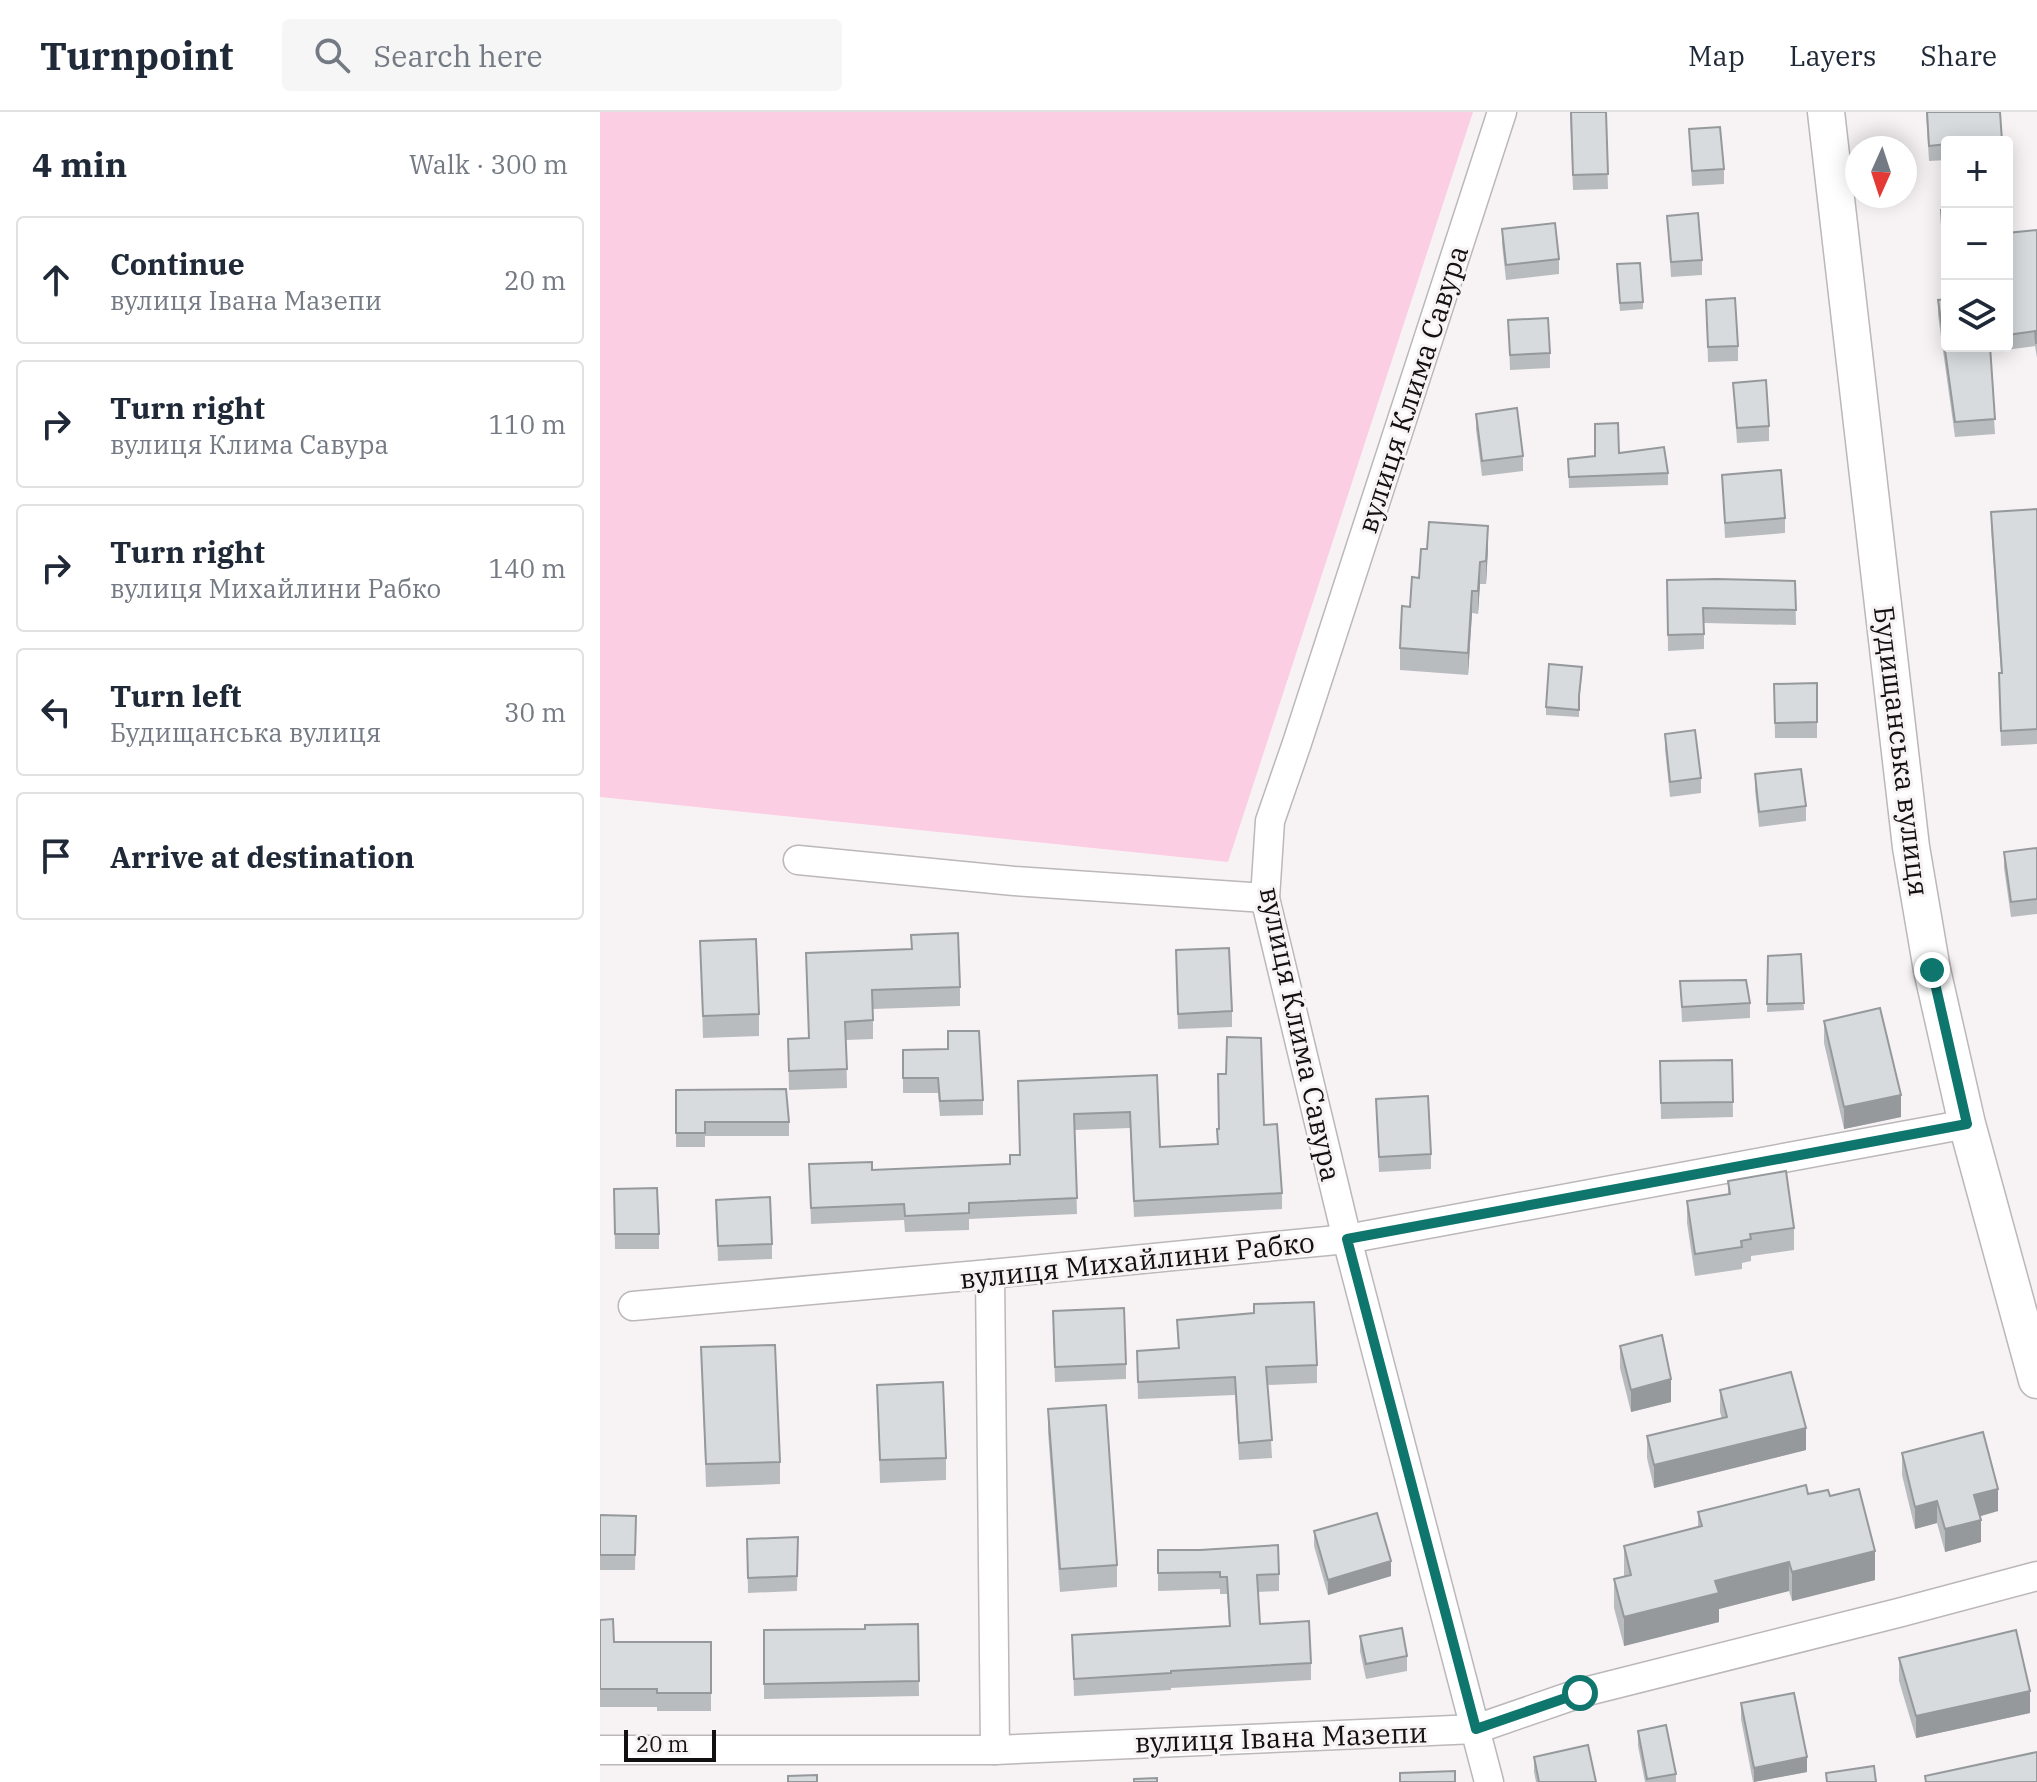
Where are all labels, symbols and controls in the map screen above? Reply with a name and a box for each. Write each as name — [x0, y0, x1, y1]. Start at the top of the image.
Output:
search box — [282, 19, 842, 91]
text: Turnpoint — [40, 31, 234, 80]
icon: search — [310, 33, 354, 77]
text: Search here — [374, 36, 543, 75]
text: Map — [1688, 37, 1745, 74]
text: Layers — [1789, 37, 1876, 74]
text: Share — [1920, 37, 1997, 74]
north arrow — [1845, 136, 1917, 208]
map controls — [1941, 136, 2013, 352]
button: + — [1941, 136, 2013, 208]
text: 4 min — [32, 142, 127, 186]
text: Walk · 300 m — [409, 147, 568, 181]
button: − — [1941, 208, 2013, 280]
street label: вулиця Клима Савура — [1348, 241, 1476, 537]
text: Continue — [110, 244, 245, 283]
icon: ahead — [34, 258, 78, 302]
text: 20 m — [504, 263, 566, 297]
button: layers — [1941, 280, 2013, 352]
text: вулиця Івана Мазепи — [110, 283, 382, 317]
text: Turn right — [110, 388, 265, 427]
icon: right — [34, 402, 78, 446]
text: 110 m — [488, 407, 566, 441]
text: вулиця Клима Савура — [110, 427, 389, 461]
text: Turn right — [110, 532, 265, 571]
icon: right — [34, 546, 78, 590]
text: 140 m — [488, 551, 566, 585]
text: вулиця Михайлини Рабко — [110, 571, 441, 605]
street label: Будищанська вулиця — [1866, 604, 1938, 898]
text: Turn left — [110, 676, 242, 715]
icon: left — [34, 690, 78, 734]
text: 30 m — [504, 695, 566, 729]
text: Будищанська вулиця — [110, 715, 381, 749]
icon: arrive — [34, 834, 78, 878]
text: Arrive at destination — [110, 837, 415, 876]
street label: вулиця Клима Савура — [1252, 883, 1350, 1185]
route end — [1914, 952, 1950, 988]
street label: вулиця Михайлини Рабко — [958, 1223, 1316, 1297]
route start — [1562, 1675, 1598, 1711]
street label: вулиця Івана Мазепи — [1134, 1713, 1428, 1761]
scale bar — [624, 1726, 716, 1762]
text: 20 m — [636, 1729, 688, 1758]

